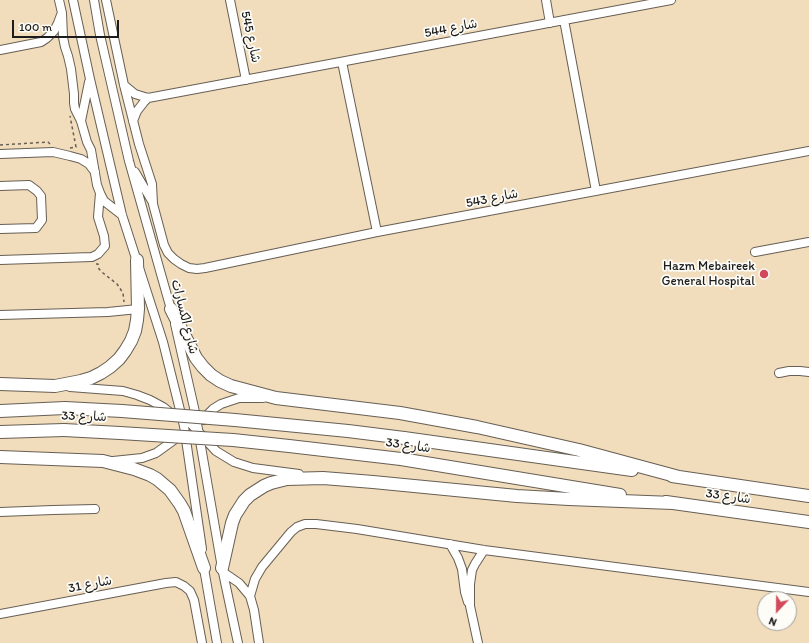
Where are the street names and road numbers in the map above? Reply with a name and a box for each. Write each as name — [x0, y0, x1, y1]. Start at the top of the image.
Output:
street label: شارع 545 — [237, 10, 263, 64]
street label: شارع 544 — [423, 16, 479, 42]
street label: شارع 543 — [465, 186, 519, 212]
street label: شارع الكسارات — [167, 278, 201, 356]
street label: شارع 33 — [61, 408, 107, 426]
street label: شارع 33 — [385, 435, 431, 457]
street label: شارع 33 — [705, 486, 751, 508]
street label: شارع 31 — [67, 573, 113, 597]

